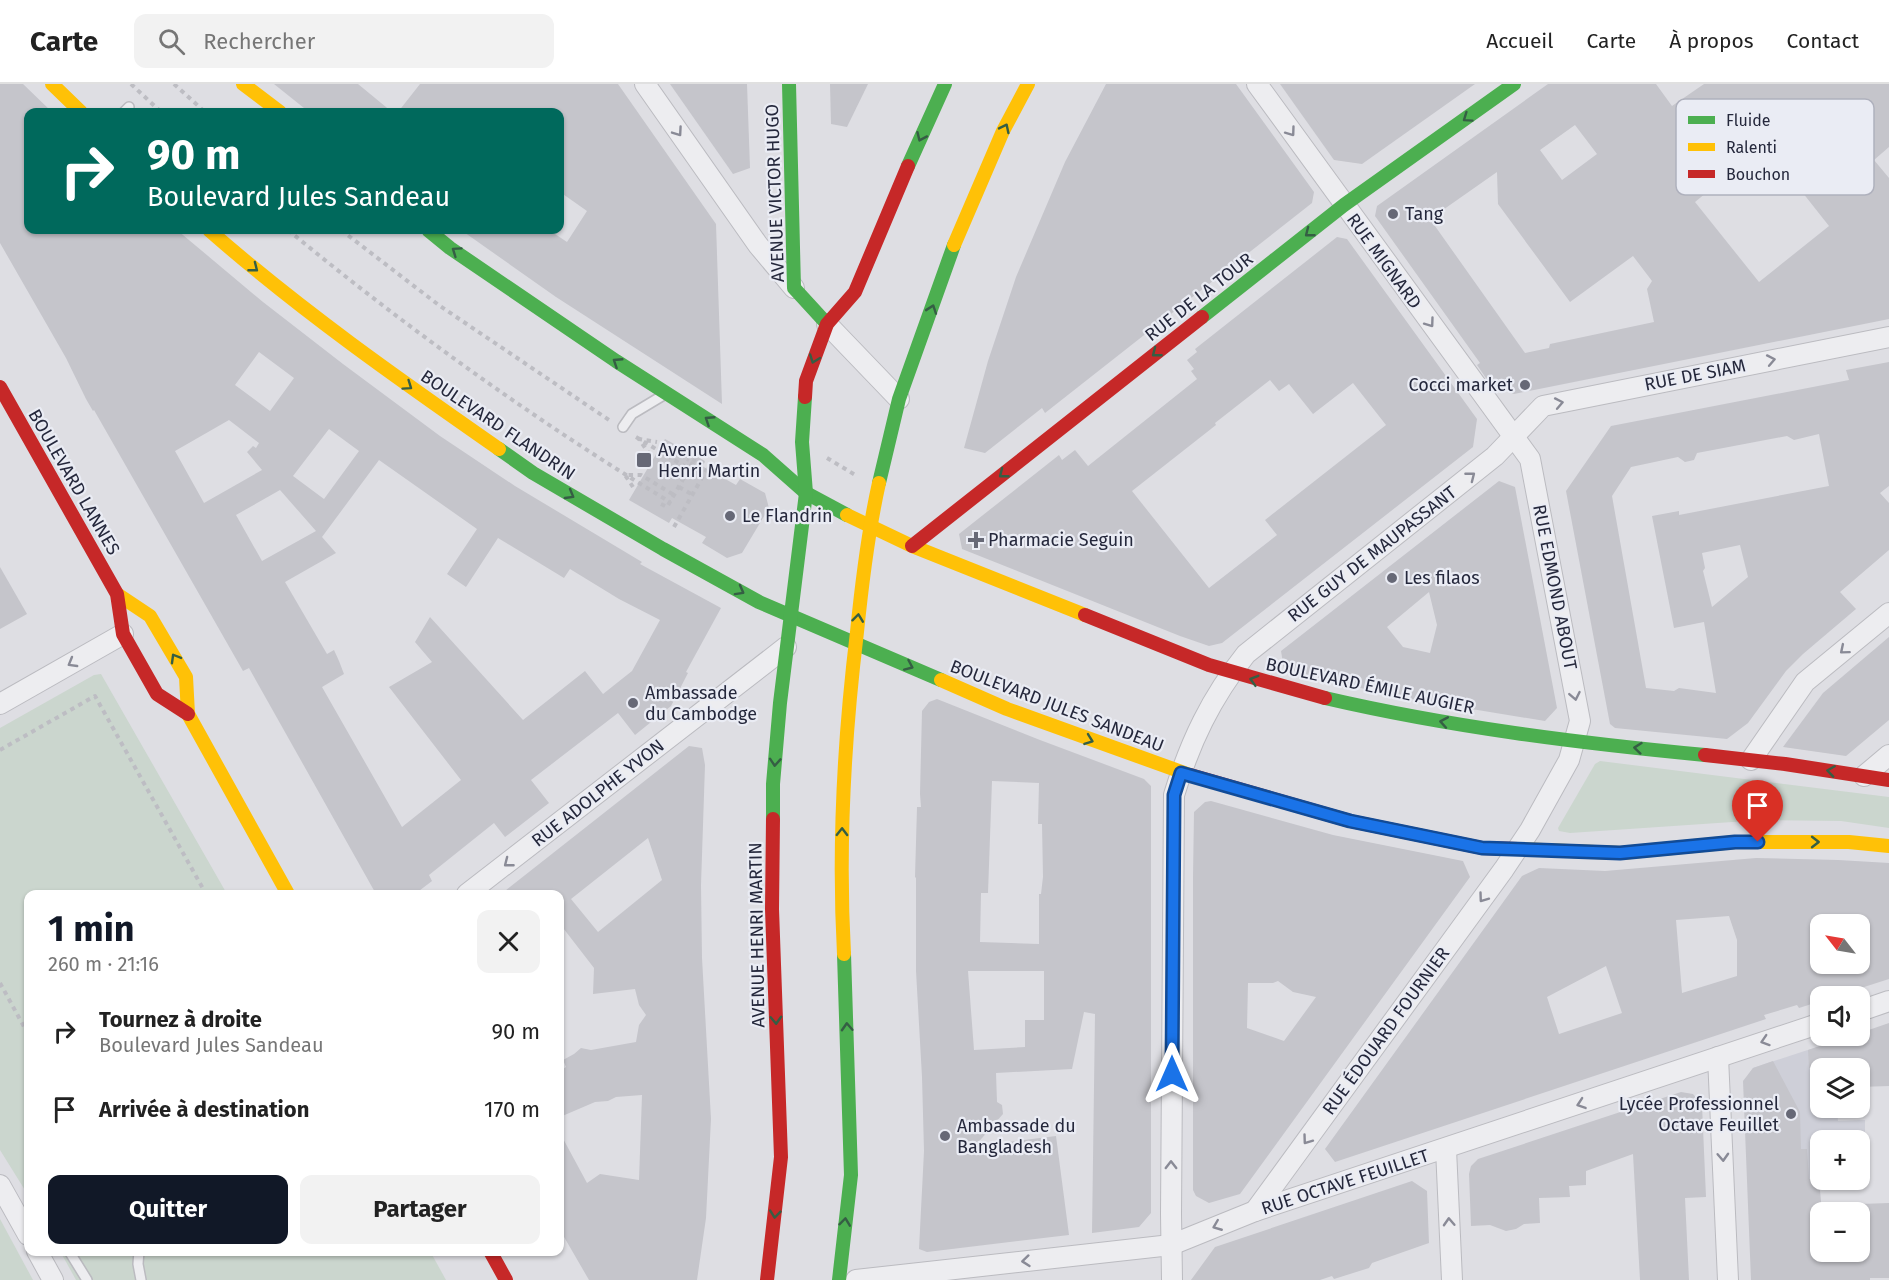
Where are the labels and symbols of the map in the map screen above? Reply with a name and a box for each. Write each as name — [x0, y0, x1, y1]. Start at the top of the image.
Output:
legend — [1676, 99, 1874, 195]
street label: AVENUE VICTOR HUGO — [761, 104, 789, 282]
one-way arrow — [1462, 111, 1473, 122]
text: Fluide — [1726, 111, 1771, 130]
one-way arrow — [997, 123, 1009, 134]
one-way arrow — [671, 125, 682, 136]
one-way arrow — [1284, 125, 1295, 136]
one-way arrow — [916, 131, 928, 142]
text: Ralenti — [1726, 138, 1777, 157]
text: Bouchon — [1726, 165, 1790, 184]
place label: Tang — [1405, 203, 1444, 225]
marker: Tang — [1386, 207, 1400, 221]
street label: RUE MIGNARD — [1342, 209, 1426, 313]
one-way arrow — [1305, 225, 1316, 236]
one-way arrow — [452, 247, 463, 258]
street label: RUE DE LA TOUR — [1141, 248, 1257, 346]
one-way arrow — [247, 260, 258, 271]
one-way arrow — [924, 304, 937, 315]
one-way arrow — [1423, 317, 1434, 328]
one-way arrow — [1152, 346, 1163, 357]
one-way arrow — [809, 353, 822, 364]
street label: RUE DE SIAM — [1643, 354, 1747, 396]
one-way arrow — [1765, 354, 1775, 367]
one-way arrow — [613, 358, 624, 369]
street label: BOULEVARD FLANDRIN — [417, 365, 579, 485]
place label: Cocci market — [1409, 374, 1513, 396]
marker: Cocci market — [1518, 378, 1532, 392]
one-way arrow — [402, 379, 413, 390]
one-way arrow — [1554, 397, 1564, 410]
street label: BOULEVARD LANNES — [23, 405, 125, 559]
one-way arrow — [705, 416, 715, 428]
place label: Avenue Henri Martin — [658, 439, 760, 482]
marker: Avenue Henri Martin — [635, 451, 653, 469]
one-way arrow — [999, 467, 1010, 478]
one-way arrow — [1464, 472, 1475, 483]
street label: RUE GUY DE MAUPASSANT — [1283, 481, 1461, 627]
one-way arrow — [564, 487, 574, 499]
street label: RUE EDMOND ABOUT — [1528, 502, 1582, 672]
place label: Le Flandrin — [742, 505, 833, 527]
marker: Le Flandrin — [723, 509, 737, 523]
place label: Pharmacie Seguin — [988, 529, 1134, 551]
marker: Pharmacie Seguin — [969, 533, 983, 547]
place label: Les filaos — [1404, 567, 1480, 589]
marker: Les filaos — [1385, 571, 1399, 585]
one-way arrow — [734, 584, 744, 595]
one-way arrow — [852, 613, 864, 622]
one-way arrow — [1840, 643, 1851, 654]
street label: BOULEVARD ÉMILE AUGIER — [1264, 652, 1477, 719]
one-way arrow — [171, 654, 182, 664]
street label: BOULEVARD JULES SANDEAU — [947, 655, 1167, 757]
one-way arrow — [68, 656, 78, 667]
one-way arrow — [902, 659, 913, 671]
one-way arrow — [1249, 674, 1259, 687]
place label: Ambassade du Cambodge — [645, 682, 757, 725]
one-way arrow — [1568, 690, 1581, 700]
marker: Ambassade du Cambodge — [626, 696, 640, 710]
one-way arrow — [1440, 716, 1450, 729]
one-way arrow — [1084, 732, 1094, 745]
street label: RUE ADOLPHE YVON — [527, 734, 669, 852]
one-way arrow — [1633, 742, 1642, 755]
one-way arrow — [769, 757, 782, 766]
one-way arrow — [1827, 766, 1836, 778]
pin — [1732, 780, 1783, 842]
one-way arrow — [836, 828, 849, 837]
one-way arrow — [1810, 836, 1819, 848]
street label: AVENUE HENRI MARTIN — [744, 842, 770, 1028]
one-way arrow — [503, 855, 514, 866]
one-way arrow — [1479, 891, 1490, 902]
north arrow — [1810, 914, 1870, 974]
street label: RUE ÉDOUARD FOURNIER — [1317, 942, 1454, 1119]
one-way arrow — [770, 1015, 783, 1024]
one-way arrow — [841, 1023, 854, 1032]
one-way arrow — [1760, 1034, 1771, 1047]
position arrow — [1140, 1042, 1204, 1106]
place label: Lycée Professionnel Octave Feuillet — [1619, 1093, 1779, 1136]
one-way arrow — [1576, 1096, 1587, 1109]
marker: Lycée Professionnel Octave Feuillet — [1784, 1107, 1798, 1121]
place label: Ambassade du Bangladesh — [957, 1115, 1076, 1158]
marker: Ambassade du Bangladesh — [938, 1129, 952, 1143]
one-way arrow — [1303, 1134, 1314, 1145]
street label: RUE OCTAVE FEUILLET — [1258, 1144, 1432, 1219]
one-way arrow — [1716, 1153, 1729, 1162]
one-way arrow — [1165, 1161, 1177, 1170]
one-way arrow — [769, 1210, 782, 1219]
one-way arrow — [839, 1217, 851, 1226]
one-way arrow — [1443, 1217, 1456, 1226]
one-way arrow — [1212, 1219, 1223, 1232]
one-way arrow — [1022, 1254, 1031, 1267]

